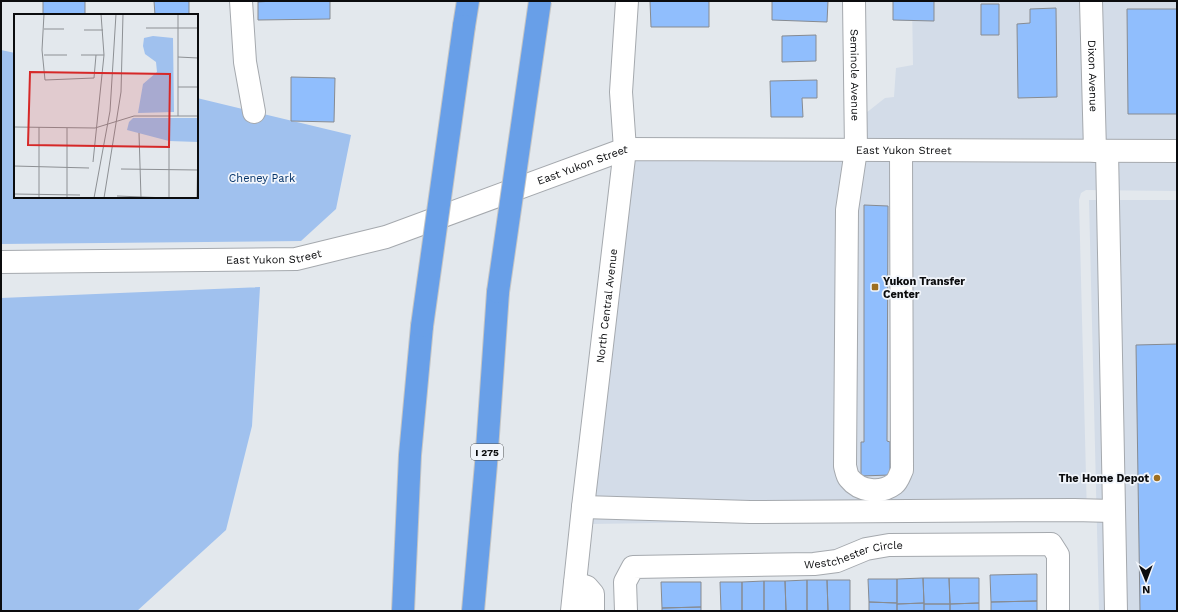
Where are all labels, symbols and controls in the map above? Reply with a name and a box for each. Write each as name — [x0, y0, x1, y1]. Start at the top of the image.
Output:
inset map — [14, 14, 198, 198]
street label: Seminole Avenue — [847, 29, 862, 121]
street label: Dixon Avenue — [1085, 40, 1100, 112]
street label: East Yukon Street — [535, 143, 628, 188]
street label: East Yukon Street — [856, 144, 952, 157]
park label: Cheney Park — [229, 172, 295, 185]
street label: East Yukon Street — [226, 247, 323, 267]
street label: North Central Avenue — [594, 248, 620, 364]
place label: Yukon Transfer Center — [883, 275, 965, 301]
marker: Yukon Transfer Center — [870, 282, 880, 292]
road number: I 275 — [471, 444, 503, 460]
place label: The Home Depot — [1058, 472, 1149, 485]
marker: The Home Depot — [1152, 473, 1162, 483]
street label: Westchester Circle — [804, 539, 903, 571]
north arrow — [1126, 560, 1166, 600]
text: N — [1142, 583, 1150, 596]

